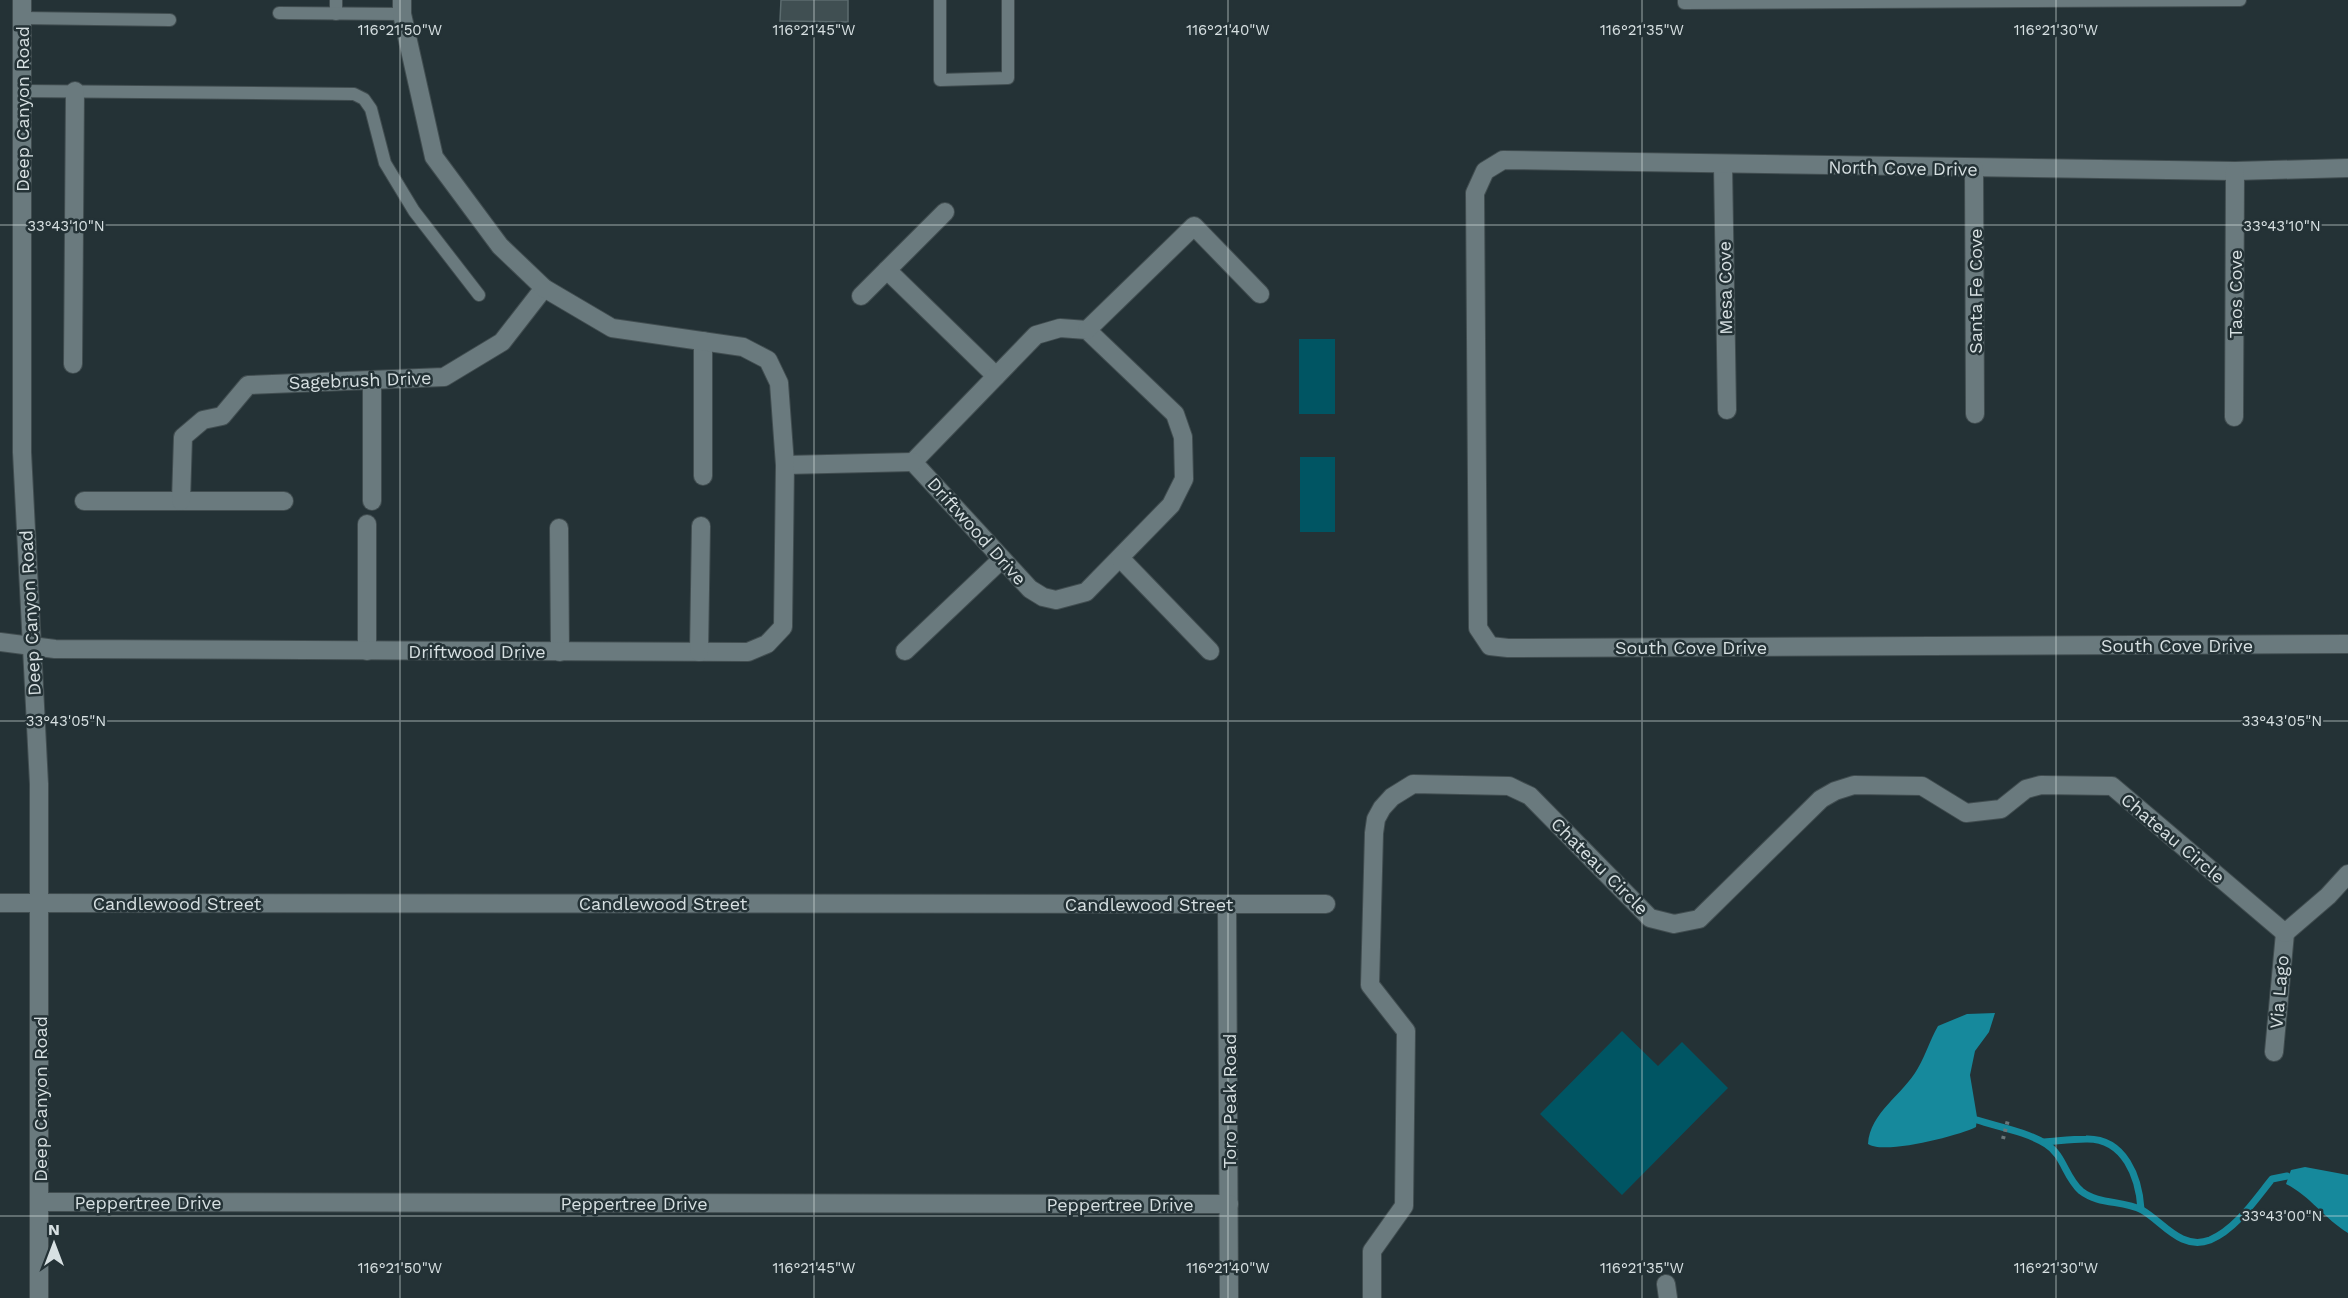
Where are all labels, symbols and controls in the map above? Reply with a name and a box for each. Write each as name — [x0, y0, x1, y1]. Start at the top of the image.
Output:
text: 116°21'50"W — [358, 21, 442, 39]
text: 116°21'45"W — [773, 21, 855, 39]
text: 116°21'40"W — [1186, 21, 1270, 39]
text: 116°21'35"W — [1600, 21, 1684, 39]
text: 116°21'30"W — [2014, 21, 2098, 39]
street label: Deep Canyon Road — [12, 26, 33, 192]
street label: North Cove Drive — [1828, 156, 1978, 180]
text: 33°43'10"N — [27, 217, 105, 235]
text: 33°43'10"N — [2243, 217, 2321, 235]
street label: Santa Fe Cove — [1965, 228, 1986, 354]
street label: Mesa Cove — [1714, 241, 1736, 335]
street label: Taos Cove — [2225, 250, 2246, 338]
street label: Sagebrush Drive — [288, 367, 432, 393]
street label: Driftwood Drive — [923, 473, 1031, 589]
street label: Deep Canyon Road — [15, 530, 45, 696]
street label: South Cove Drive — [2101, 635, 2253, 656]
street label: South Cove Drive — [1615, 637, 1767, 658]
street label: Driftwood Drive — [408, 641, 546, 662]
text: 33°43'05"N — [26, 712, 106, 730]
text: 33°43'05"N — [2242, 712, 2322, 730]
street label: Chateau Circle — [2117, 789, 2229, 887]
street label: Chateau Circle — [1547, 813, 1653, 919]
street label: Candlewood Street — [93, 893, 262, 914]
street label: Candlewood Street — [579, 893, 748, 914]
street label: Candlewood Street — [1065, 894, 1234, 915]
street label: Via Lago — [2265, 954, 2293, 1030]
street label: Deep Canyon Road — [30, 1016, 51, 1182]
street label: Toro Peak Road — [1219, 1034, 1240, 1168]
street label: Peppertree Drive — [74, 1192, 222, 1213]
street label: Peppertree Drive — [560, 1193, 708, 1214]
street label: Peppertree Drive — [1046, 1194, 1194, 1215]
text: 33°43'00"N — [2241, 1207, 2323, 1225]
north arrow — [24, 1214, 84, 1274]
text: N — [48, 1220, 60, 1239]
text: 116°21'50"W — [358, 1259, 442, 1277]
text: 116°21'45"W — [773, 1259, 855, 1277]
text: 116°21'40"W — [1186, 1259, 1270, 1277]
text: 116°21'35"W — [1600, 1259, 1684, 1277]
text: 116°21'30"W — [2014, 1259, 2098, 1277]

